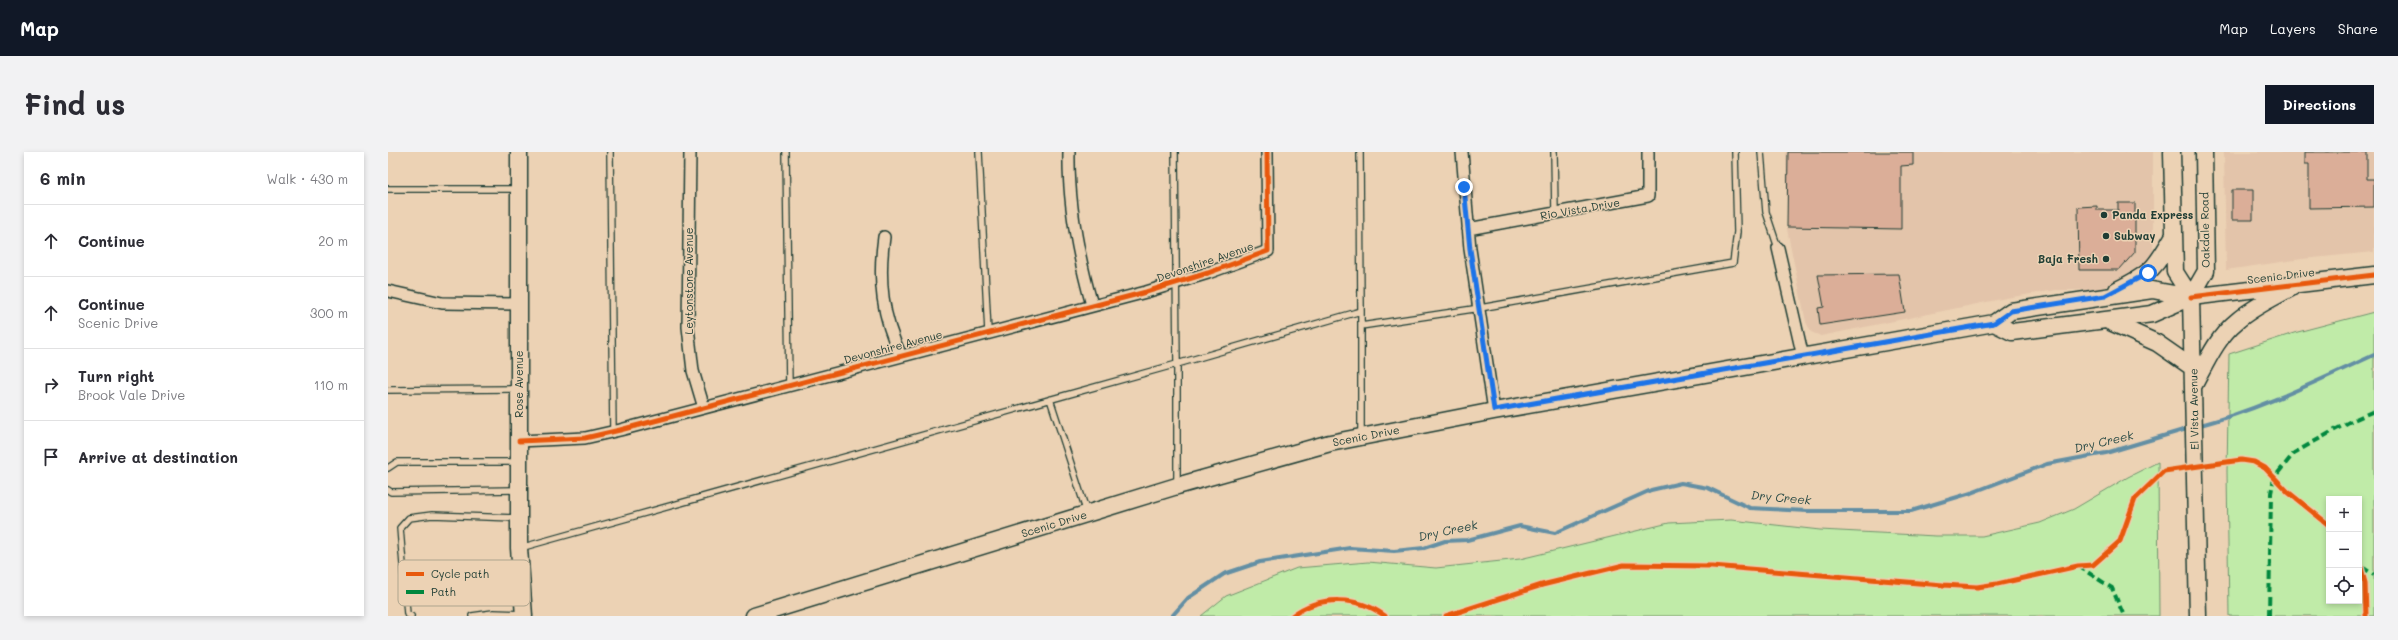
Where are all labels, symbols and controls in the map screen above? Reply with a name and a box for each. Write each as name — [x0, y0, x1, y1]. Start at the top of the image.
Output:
text: Map — [20, 16, 59, 41]
text: Map — [2219, 19, 2248, 38]
text: Layers — [2270, 19, 2316, 38]
text: Share — [2338, 19, 2378, 38]
button: Directions — [2265, 85, 2374, 124]
text: Find us — [24, 86, 125, 122]
text: 6 min — [40, 167, 85, 189]
text: Walk · 430 m — [267, 170, 348, 187]
route end — [1455, 178, 1473, 196]
street label: Oakdale Road — [2196, 192, 2213, 268]
street label: Rio Vista Drive — [1539, 194, 1621, 223]
place label: Panda Express — [2112, 207, 2194, 222]
marker: Panda Express — [2099, 210, 2109, 220]
street label: Leytonstone Avenue — [681, 227, 696, 335]
place label: Subway — [2114, 228, 2155, 243]
icon: ahead — [40, 230, 62, 252]
text: Continue — [78, 231, 145, 251]
marker: Subway — [2101, 231, 2111, 241]
text: 20 m — [318, 232, 348, 249]
street label: Devonshire Avenue — [1154, 238, 1255, 285]
place label: Baja Fresh — [2038, 251, 2098, 266]
marker: Baja Fresh — [2101, 254, 2111, 264]
route start — [2139, 264, 2157, 282]
street label: Scenic Drive — [2246, 264, 2316, 287]
text: Continue — [78, 294, 145, 314]
icon: ahead — [40, 302, 62, 324]
text: 300 m — [310, 304, 348, 321]
text: Scenic Drive — [78, 314, 158, 331]
street label: Devonshire Avenue — [842, 326, 944, 367]
street label: Rose Avenue — [511, 350, 526, 418]
text: Turn right — [78, 366, 155, 386]
street label: El Vista Avenue — [2185, 368, 2202, 450]
icon: right — [40, 374, 62, 396]
text: 110 m — [314, 376, 348, 393]
text: Brook Vale Drive — [78, 386, 185, 403]
street label: Scenic Drive — [1331, 422, 1401, 449]
water label: Dry Creek — [2073, 426, 2136, 456]
icon: arrive — [40, 446, 62, 468]
text: Arrive at destination — [78, 447, 238, 467]
water label: Dry Creek — [1750, 486, 1812, 508]
map controls — [2326, 496, 2362, 604]
button: + — [2326, 496, 2362, 532]
street label: Scenic Drive — [1019, 506, 1089, 541]
water label: Dry Creek — [1417, 516, 1480, 544]
button: − — [2326, 532, 2362, 568]
legend — [398, 560, 530, 606]
text: Cycle path — [431, 566, 489, 581]
button: locate — [2326, 568, 2362, 604]
text: Path — [431, 584, 456, 599]

